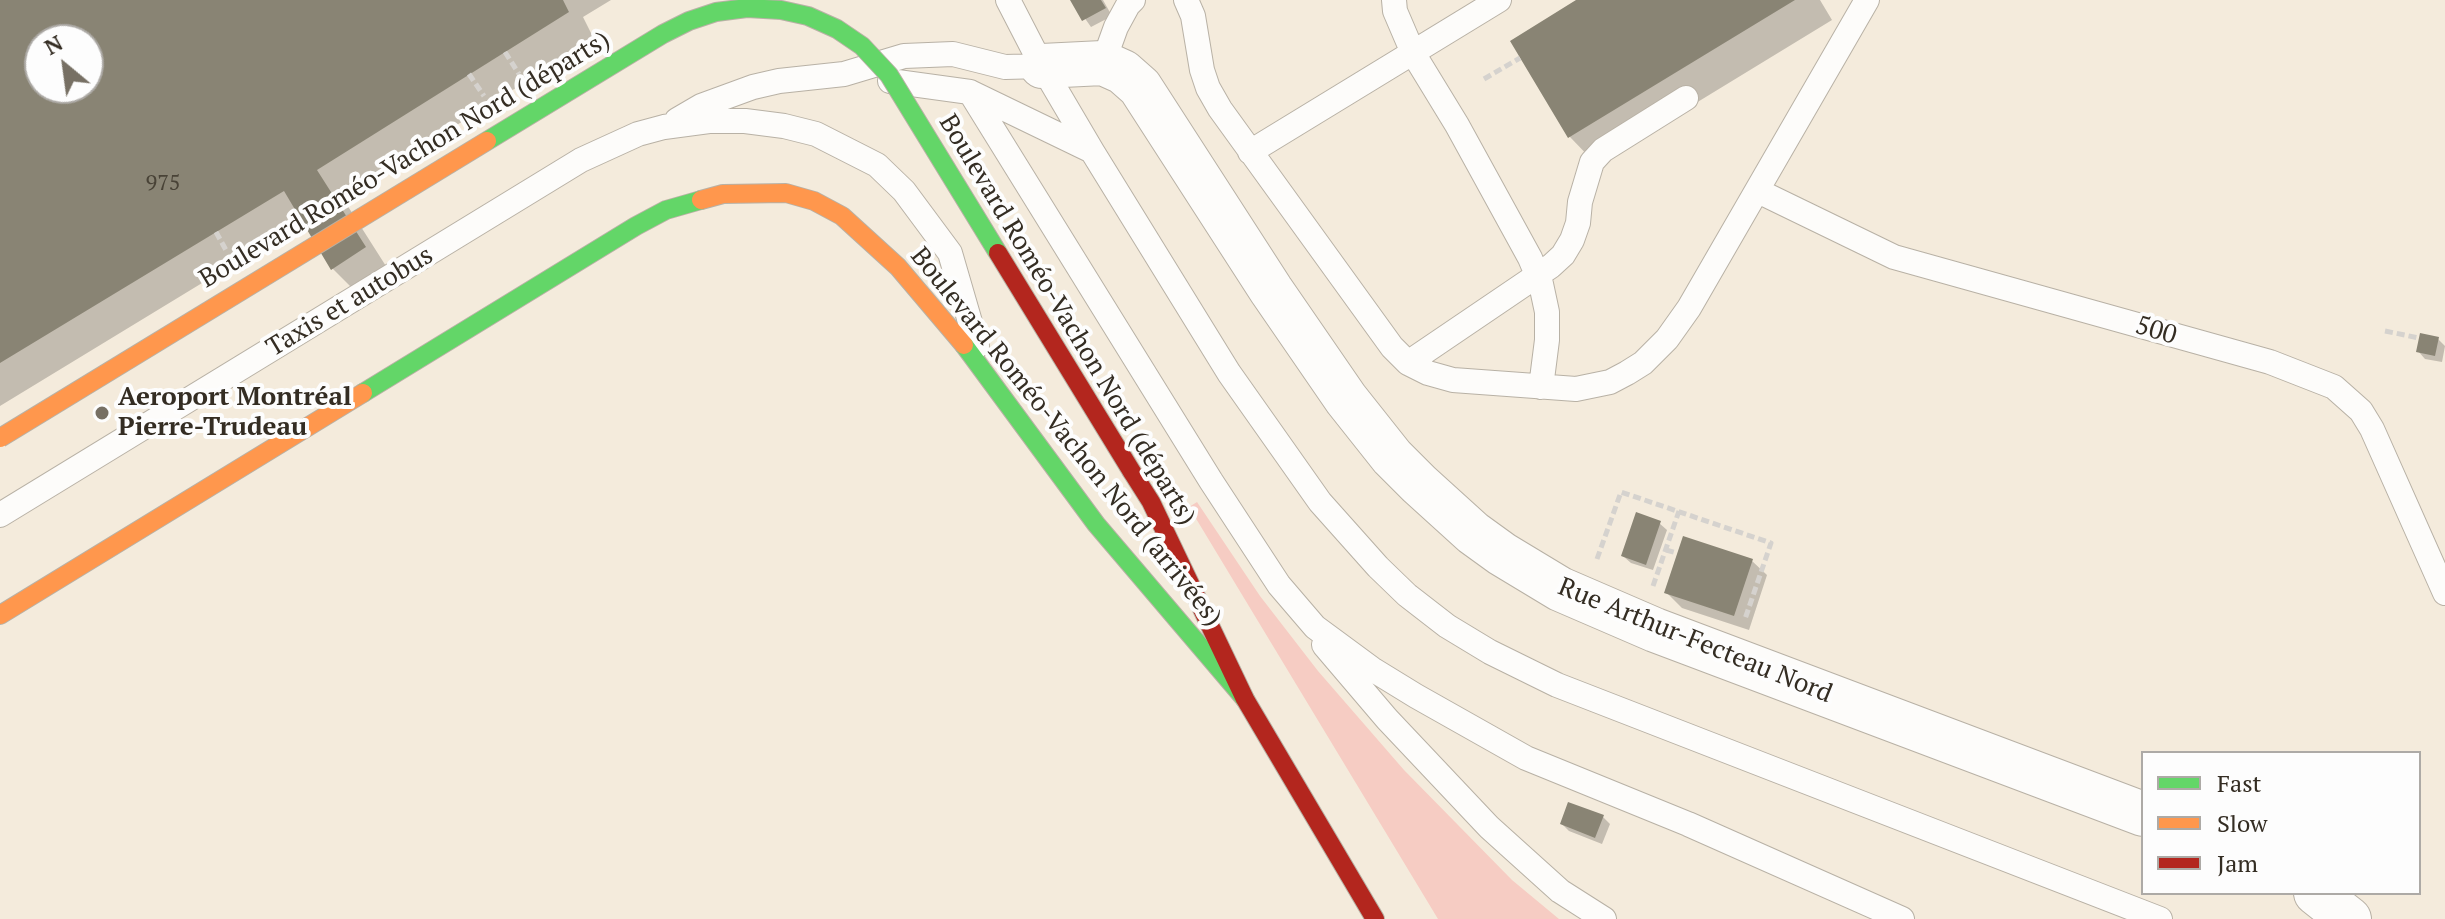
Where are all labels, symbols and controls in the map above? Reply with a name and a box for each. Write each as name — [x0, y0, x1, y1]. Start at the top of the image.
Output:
north arrow — [24, 24, 104, 104]
street label: Boulevard Roméo-Vachon Nord (départs) — [194, 25, 616, 295]
text: N — [39, 28, 67, 61]
street label: Boulevard Roméo-Vachon Nord (départs) — [932, 109, 1202, 531]
house number: 975 — [145, 171, 181, 197]
street label: Taxis et autobus — [261, 240, 439, 364]
street label: Boulevard Roméo-Vachon Nord (arrivées) — [903, 241, 1229, 633]
street label: 500 — [2132, 310, 2180, 352]
place label: Aeroport Montréal Pierre-Trudeau — [118, 382, 352, 444]
marker: Aeroport Montréal Pierre-Trudeau — [93, 404, 111, 422]
street label: Rue Arthur-Fecteau Nord — [1553, 572, 1837, 710]
legend — [2141, 751, 2421, 895]
text: Fast — [2217, 767, 2261, 799]
text: Slow — [2217, 807, 2268, 839]
text: Jam — [2217, 847, 2258, 879]

